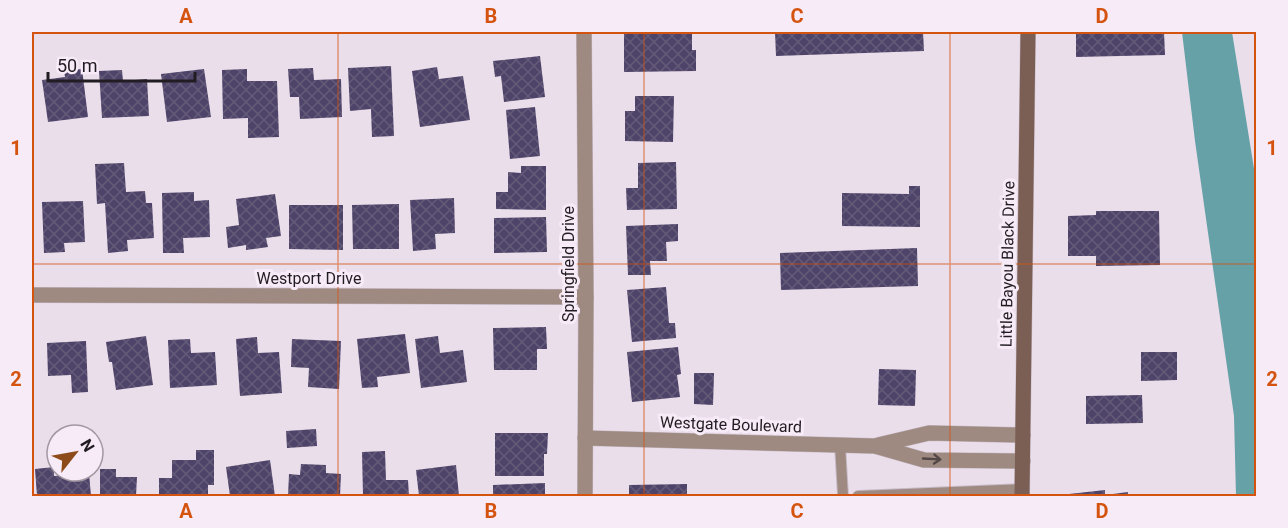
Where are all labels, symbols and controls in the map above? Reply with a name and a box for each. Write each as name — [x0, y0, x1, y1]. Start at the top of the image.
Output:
text: A — [179, 4, 193, 28]
text: B — [485, 4, 497, 28]
text: C — [790, 4, 804, 28]
text: D — [1096, 4, 1109, 28]
scale bar — [48, 45, 195, 83]
text: 50 m — [57, 55, 97, 76]
text: 1 — [10, 136, 22, 160]
text: 1 — [1266, 136, 1278, 160]
street label: Little Bayou Black Drive — [997, 181, 1018, 347]
street label: Springfield Drive — [559, 206, 578, 322]
street label: Westport Drive — [257, 269, 362, 288]
text: 2 — [10, 367, 22, 391]
text: 2 — [1266, 367, 1278, 391]
street label: Westgate Boulevard — [660, 413, 802, 436]
north arrow — [45, 423, 105, 483]
text: N — [76, 436, 98, 455]
one-way arrow — [922, 454, 942, 465]
text: A — [179, 499, 193, 523]
text: B — [485, 499, 497, 523]
text: C — [790, 499, 804, 523]
text: D — [1096, 499, 1109, 523]

